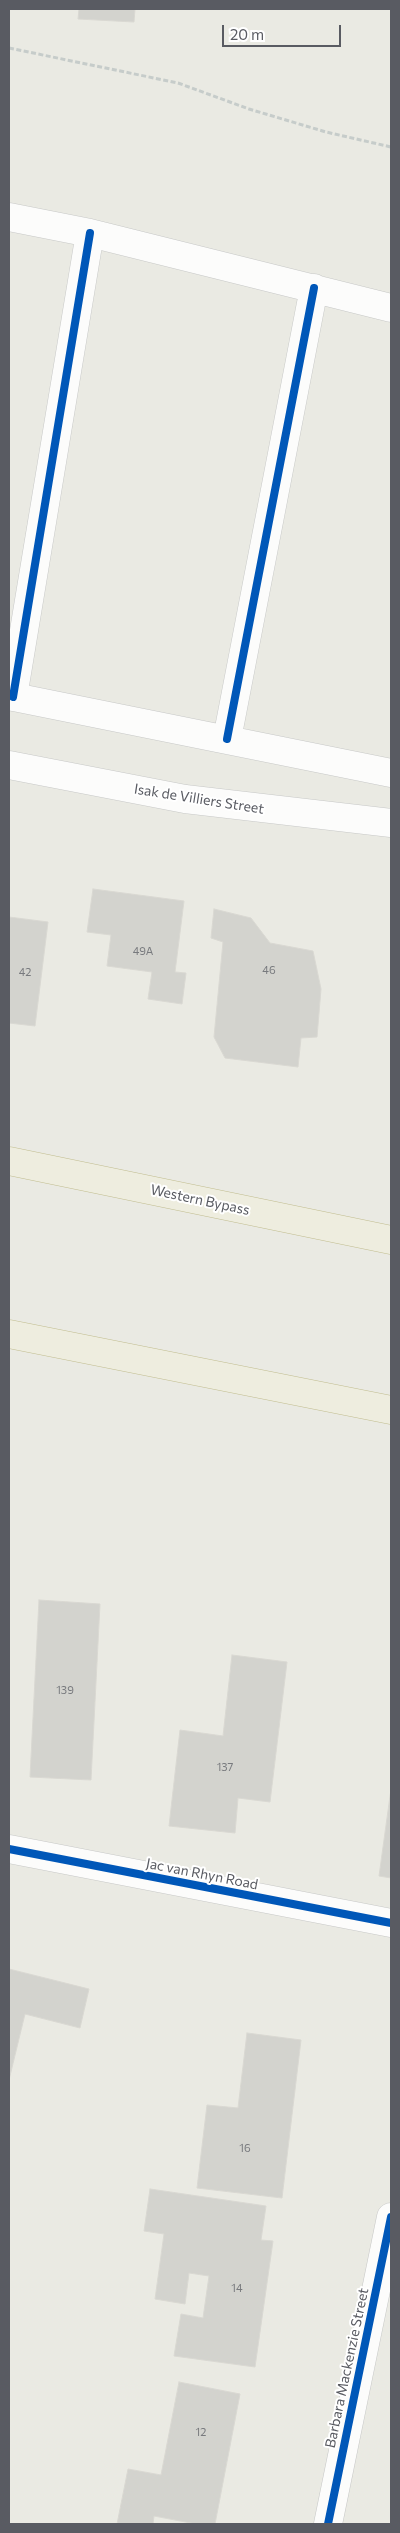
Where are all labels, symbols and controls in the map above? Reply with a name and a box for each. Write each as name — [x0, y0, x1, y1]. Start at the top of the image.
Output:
scale bar — [225, 15, 344, 47]
text: 20 m — [230, 25, 264, 43]
street label: Isak de Villiers Street — [133, 780, 265, 818]
house number: 49A — [133, 944, 153, 958]
house number: 46 — [262, 963, 276, 977]
house number: 42 — [19, 965, 31, 979]
street label: Western Bypass — [149, 1181, 251, 1219]
house number: 139 — [56, 1683, 74, 1697]
house number: 137 — [217, 1760, 233, 1774]
street label: Jac van Rhyn Road — [144, 1855, 260, 1893]
house number: 16 — [239, 2141, 251, 2155]
house number: 14 — [231, 2281, 243, 2295]
street label: Barbara Mackenzie Street — [322, 2286, 372, 2450]
house number: 12 — [196, 2425, 206, 2439]

